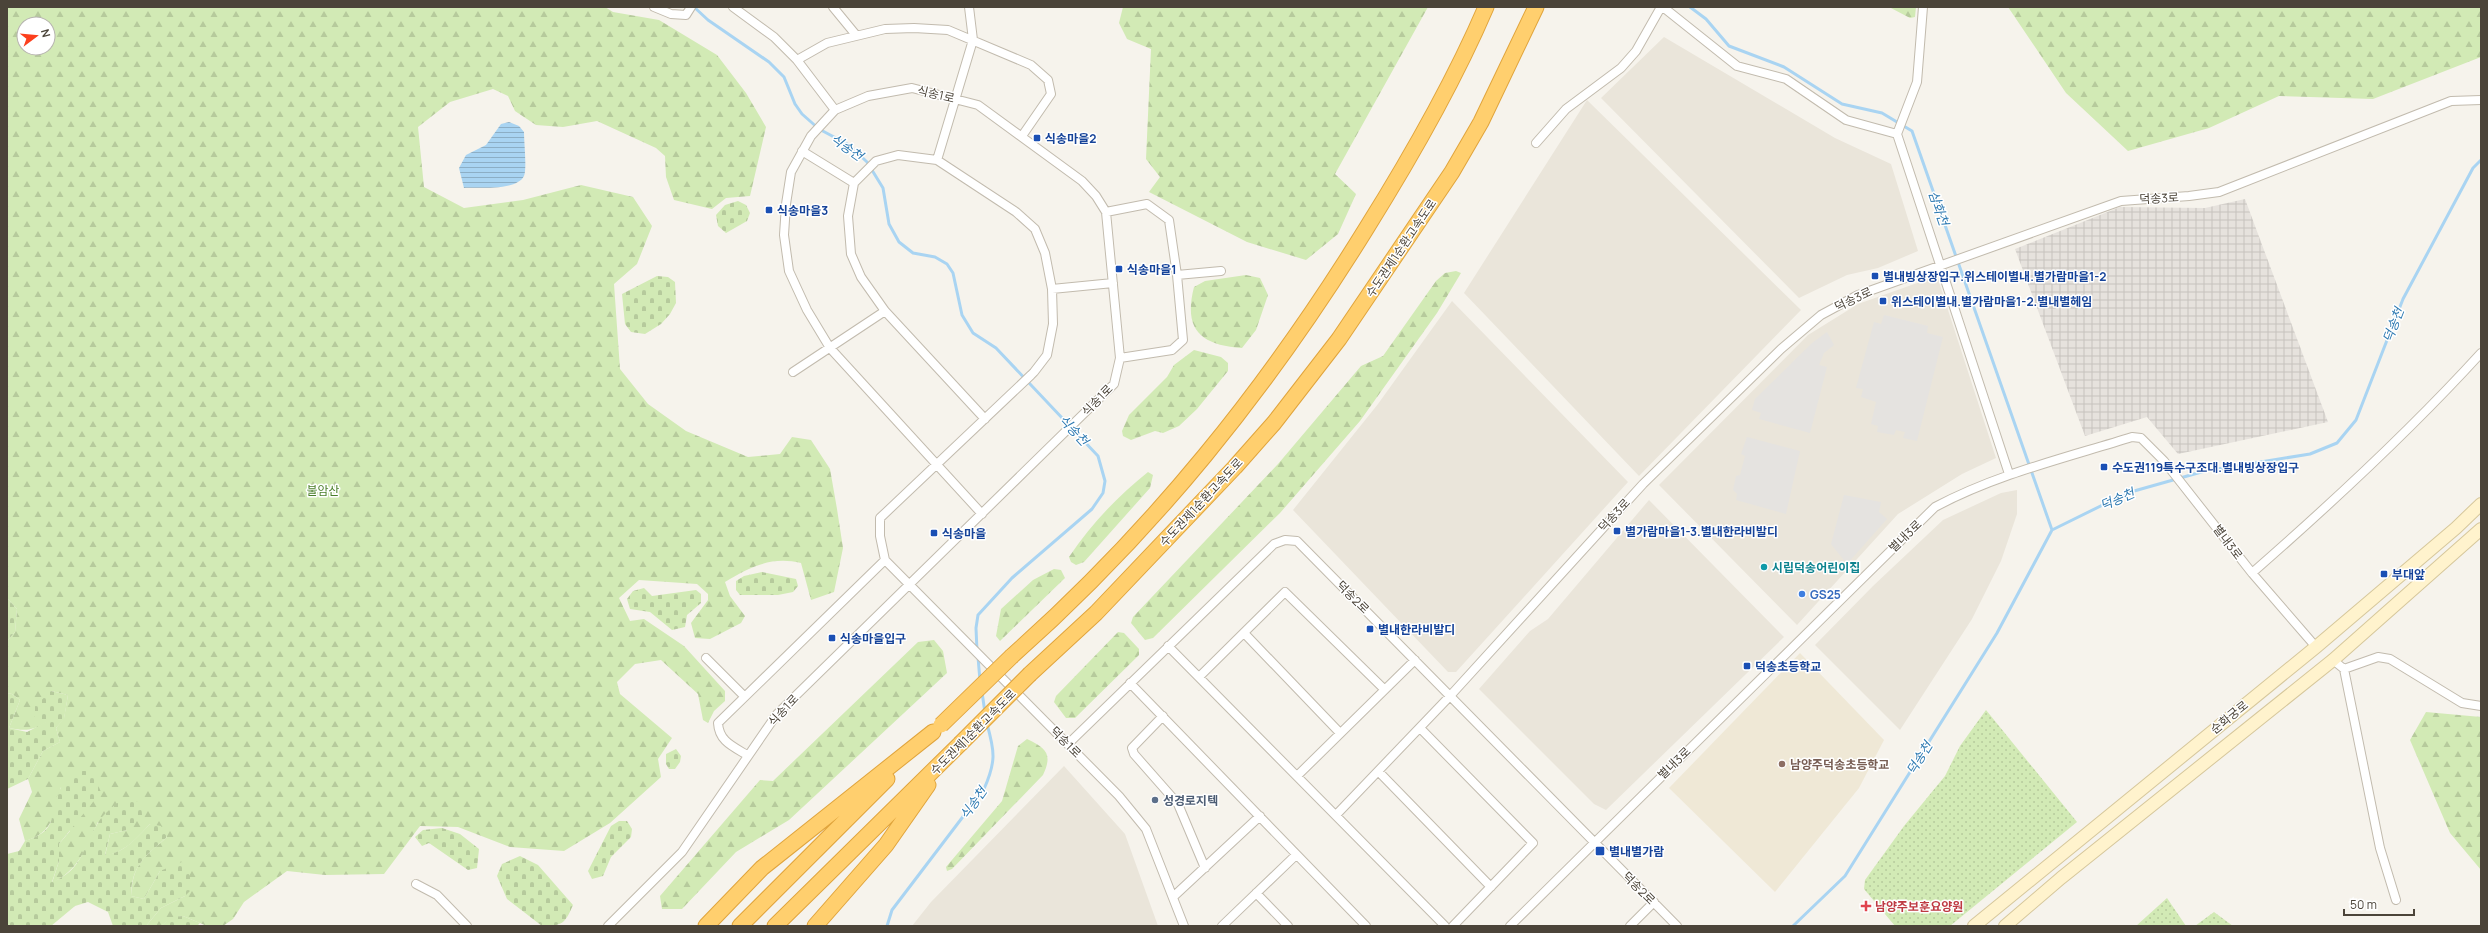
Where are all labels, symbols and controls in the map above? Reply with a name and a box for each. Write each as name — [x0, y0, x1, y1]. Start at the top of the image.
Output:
north arrow — [16, 16, 56, 56]
text: N — [38, 27, 54, 39]
street label: 식송1로 — [916, 81, 956, 107]
water label: 식송천 — [827, 129, 868, 165]
place label: 식송마을2 — [1045, 130, 1096, 147]
marker: 식송마을2 — [1032, 133, 1042, 143]
water label: 삼화천 — [1925, 188, 1954, 229]
street label: 덕송3로 — [2139, 188, 2179, 208]
street label: 수도권제1순환고속도로 — [1362, 196, 1440, 300]
place label: 식송마을3 — [777, 202, 828, 219]
marker: 식송마을3 — [764, 205, 774, 215]
place label: 식송마을1 — [1127, 261, 1176, 278]
marker: 식송마을1 — [1114, 264, 1124, 274]
place label: 별내빙상장입구.위스테이별내.별가람마을1-2 — [1883, 268, 2106, 285]
marker: 별내빙상장입구.위스테이별내.별가람마을1-2 — [1870, 271, 1880, 281]
street label: 덕송3로 — [1831, 283, 1875, 315]
place label: 위스테이별내.별가람마을1-2.별내별헤임 — [1891, 293, 2092, 310]
marker: 위스테이별내.별가람마을1-2.별내별헤임 — [1878, 296, 1888, 306]
water label: 덕송천 — [2378, 304, 2408, 345]
street label: 식송1로 — [1078, 380, 1116, 420]
water label: 식송천 — [1055, 411, 1094, 450]
street label: 수도권제1순환고속도로 — [1156, 454, 1246, 550]
place label: 수도권119특수구조대.별내빙상장입구 — [2112, 459, 2299, 476]
marker: 수도권119특수구조대.별내빙상장입구 — [2099, 462, 2109, 472]
park label: 불암산 — [306, 482, 340, 499]
water label: 덕송천 — [2097, 483, 2138, 514]
street label: 덕송3로 — [1594, 495, 1634, 535]
street label: 별내3로 — [1885, 516, 1925, 556]
street label: 별내3로 — [2209, 521, 2247, 563]
place label: 별가람마을1-3.별내한라비발디 — [1625, 523, 1778, 540]
place label: 식송마을 — [942, 525, 986, 542]
marker: 별가람마을1-3.별내한라비발디 — [1612, 526, 1622, 536]
marker: 식송마을 — [929, 528, 939, 538]
place label: 시립덕송어린이집 — [1772, 559, 1860, 576]
marker: 시립덕송어린이집 — [1759, 562, 1769, 572]
place label: 부대앞 — [2392, 566, 2425, 583]
marker: 부대앞 — [2379, 569, 2389, 579]
street label: 덕송2로 — [1333, 577, 1373, 617]
place label: GS25 — [1810, 586, 1841, 603]
marker: GS25 — [1797, 589, 1807, 599]
place label: 별내한라비발디 — [1378, 621, 1455, 638]
marker: 별내한라비발디 — [1365, 624, 1375, 634]
place label: 식송마을입구 — [840, 630, 906, 647]
marker: 식송마을입구 — [827, 633, 837, 643]
place label: 덕송초등학교 — [1755, 658, 1821, 675]
marker: 덕송초등학교 — [1742, 661, 1752, 671]
street label: 수도권제1순환고속도로 — [926, 685, 1020, 779]
street label: 식송1로 — [764, 690, 802, 730]
street label: 순화궁로 — [2206, 696, 2252, 738]
street label: 덕송1로 — [1047, 723, 1085, 761]
water label: 덕송천 — [1902, 737, 1937, 778]
street label: 별내3로 — [1654, 743, 1694, 783]
place label: 남양주덕송초등학교 — [1790, 756, 1889, 773]
marker: 남양주덕송초등학교 — [1777, 759, 1787, 769]
water label: 식송천 — [955, 782, 991, 823]
place label: 성경로지텍 — [1163, 792, 1218, 809]
marker: 성경로지텍 — [1150, 795, 1160, 805]
place label: 별내별가람 — [1609, 843, 1664, 860]
marker: 별내별가람 — [1594, 845, 1606, 857]
street label: 덕송2로 — [1619, 868, 1659, 908]
scale bar — [2344, 891, 2414, 917]
text: 50 m — [2350, 896, 2377, 913]
place label: 남양주보훈요양원 — [1875, 898, 1963, 915]
marker: 남양주보훈요양원 — [1860, 900, 1872, 912]

